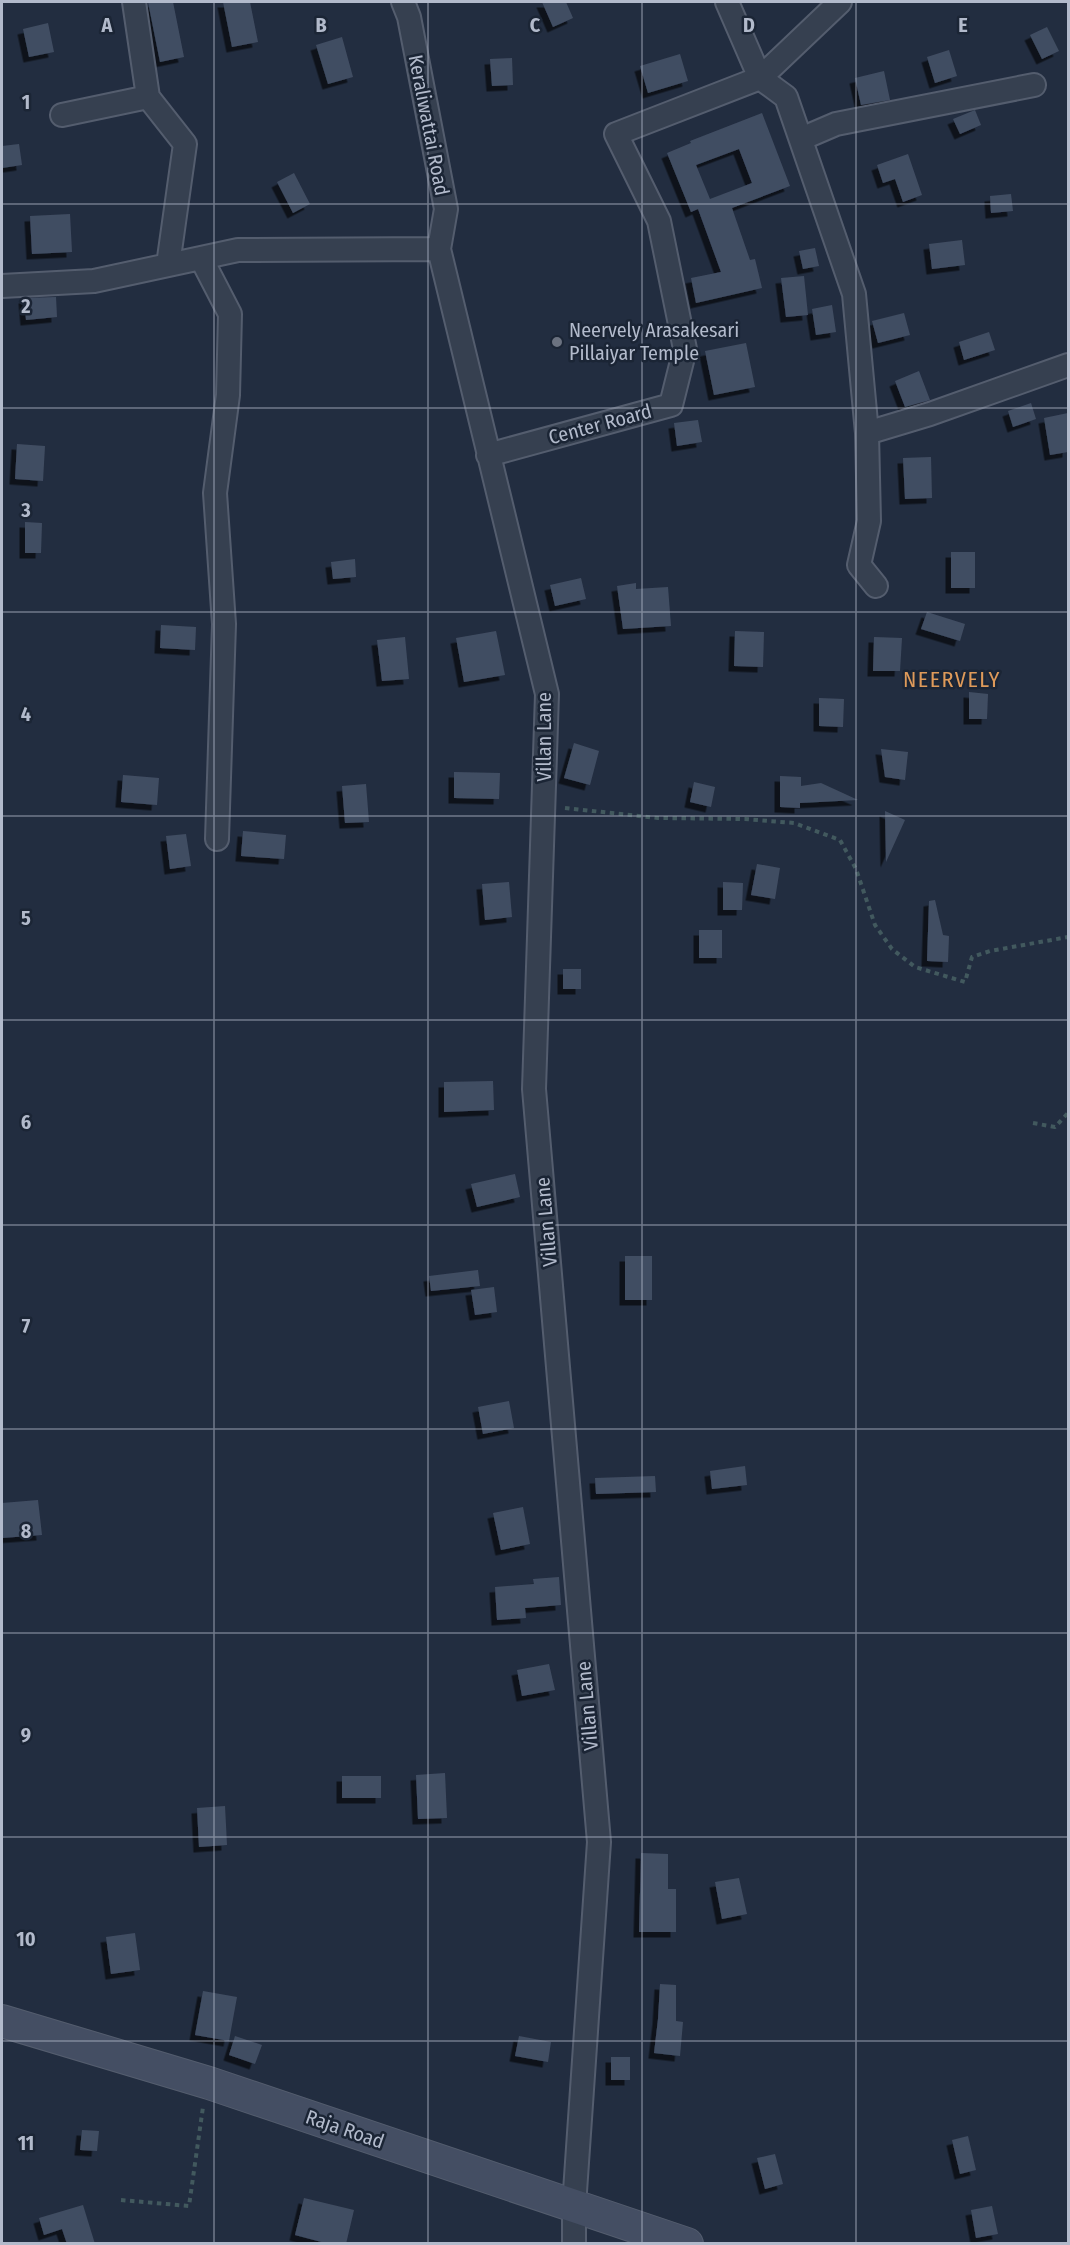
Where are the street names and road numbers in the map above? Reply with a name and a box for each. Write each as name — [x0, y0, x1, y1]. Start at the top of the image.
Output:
street label: Keraliwattai Road — [404, 53, 454, 197]
street label: Center Roard — [546, 399, 654, 449]
street label: Villan Lane — [532, 692, 556, 782]
street label: Villan Lane — [530, 1176, 562, 1268]
street label: Villan Lane — [571, 1660, 603, 1752]
street label: Raja Road — [303, 2104, 387, 2154]

